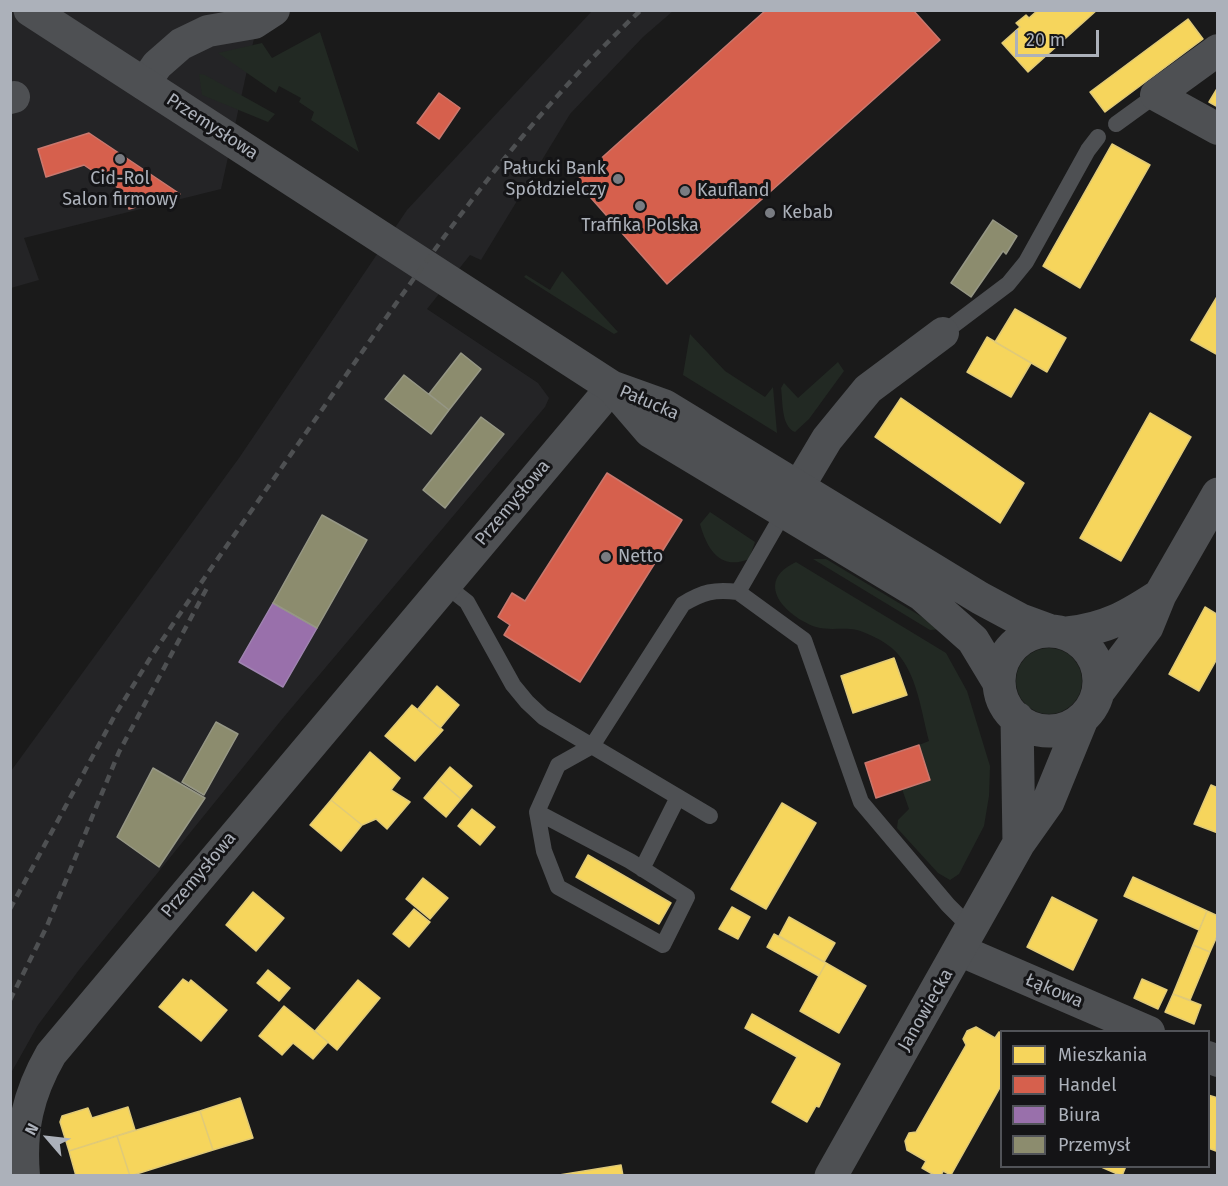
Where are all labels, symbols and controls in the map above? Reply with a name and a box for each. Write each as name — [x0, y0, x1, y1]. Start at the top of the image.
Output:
scale bar — [1018, 18, 1102, 56]
text: 20 m — [1026, 29, 1065, 51]
street label: Przemysłowa — [162, 89, 262, 165]
marker: Cid-Rol Salon firmowy — [113, 152, 127, 166]
place label: Pałucki Bank Spółdzielczy — [503, 158, 606, 201]
place label: Cid-Rol Salon firmowy — [62, 168, 178, 210]
marker: Pałucki Bank Spółdzielczy — [611, 172, 625, 186]
place label: Kaufland — [697, 180, 769, 202]
marker: Kaufland — [678, 184, 692, 198]
marker: Traffika Polska — [633, 199, 647, 213]
place label: Kebab — [782, 202, 833, 224]
marker: Kebab — [763, 206, 777, 220]
place label: Traffika Polska — [581, 215, 699, 237]
street label: Pałucka — [616, 381, 682, 425]
street label: Przemysłowa — [471, 456, 555, 550]
place label: Netto — [618, 546, 663, 568]
marker: Netto — [599, 550, 613, 564]
street label: Przemysłowa — [157, 828, 241, 922]
street label: Janowiecka — [894, 965, 958, 1055]
street label: Łąkowa — [1022, 969, 1086, 1013]
legend — [1000, 1030, 1210, 1168]
text: Mieszkania — [1058, 1044, 1147, 1066]
text: Handel — [1058, 1074, 1116, 1096]
text: Biura — [1058, 1104, 1101, 1126]
north arrow — [18, 1108, 78, 1168]
text: N — [21, 1120, 43, 1138]
text: Przemysł — [1058, 1134, 1130, 1156]

